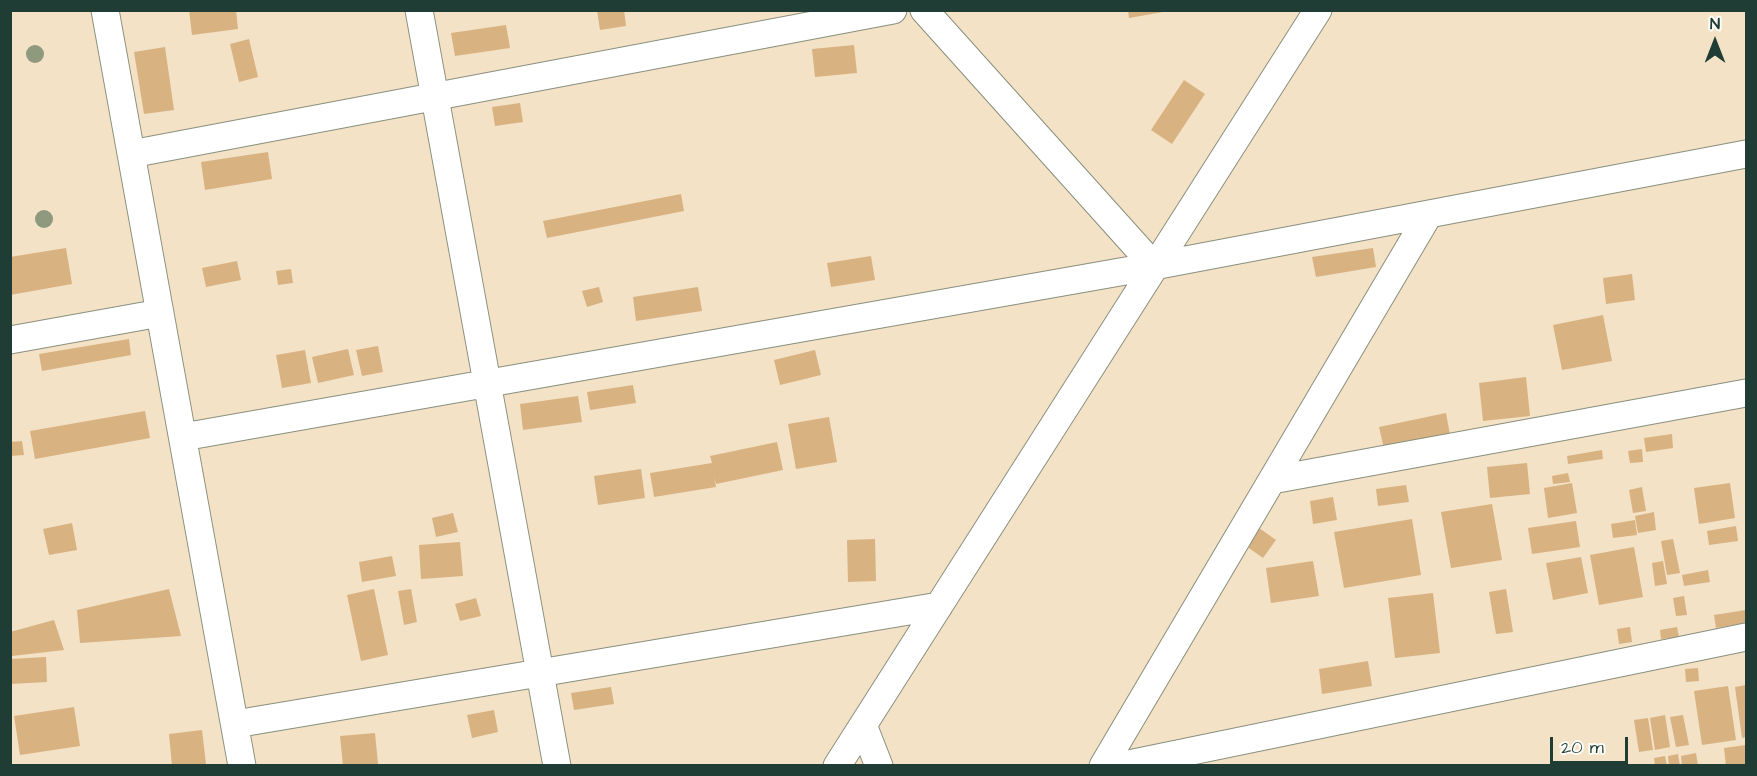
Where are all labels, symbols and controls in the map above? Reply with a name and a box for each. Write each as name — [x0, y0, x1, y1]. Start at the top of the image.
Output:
north arrow — [1685, 12, 1745, 72]
text: N — [1710, 13, 1720, 35]
scale bar — [1553, 725, 1631, 763]
text: 20 m — [1561, 735, 1604, 760]

